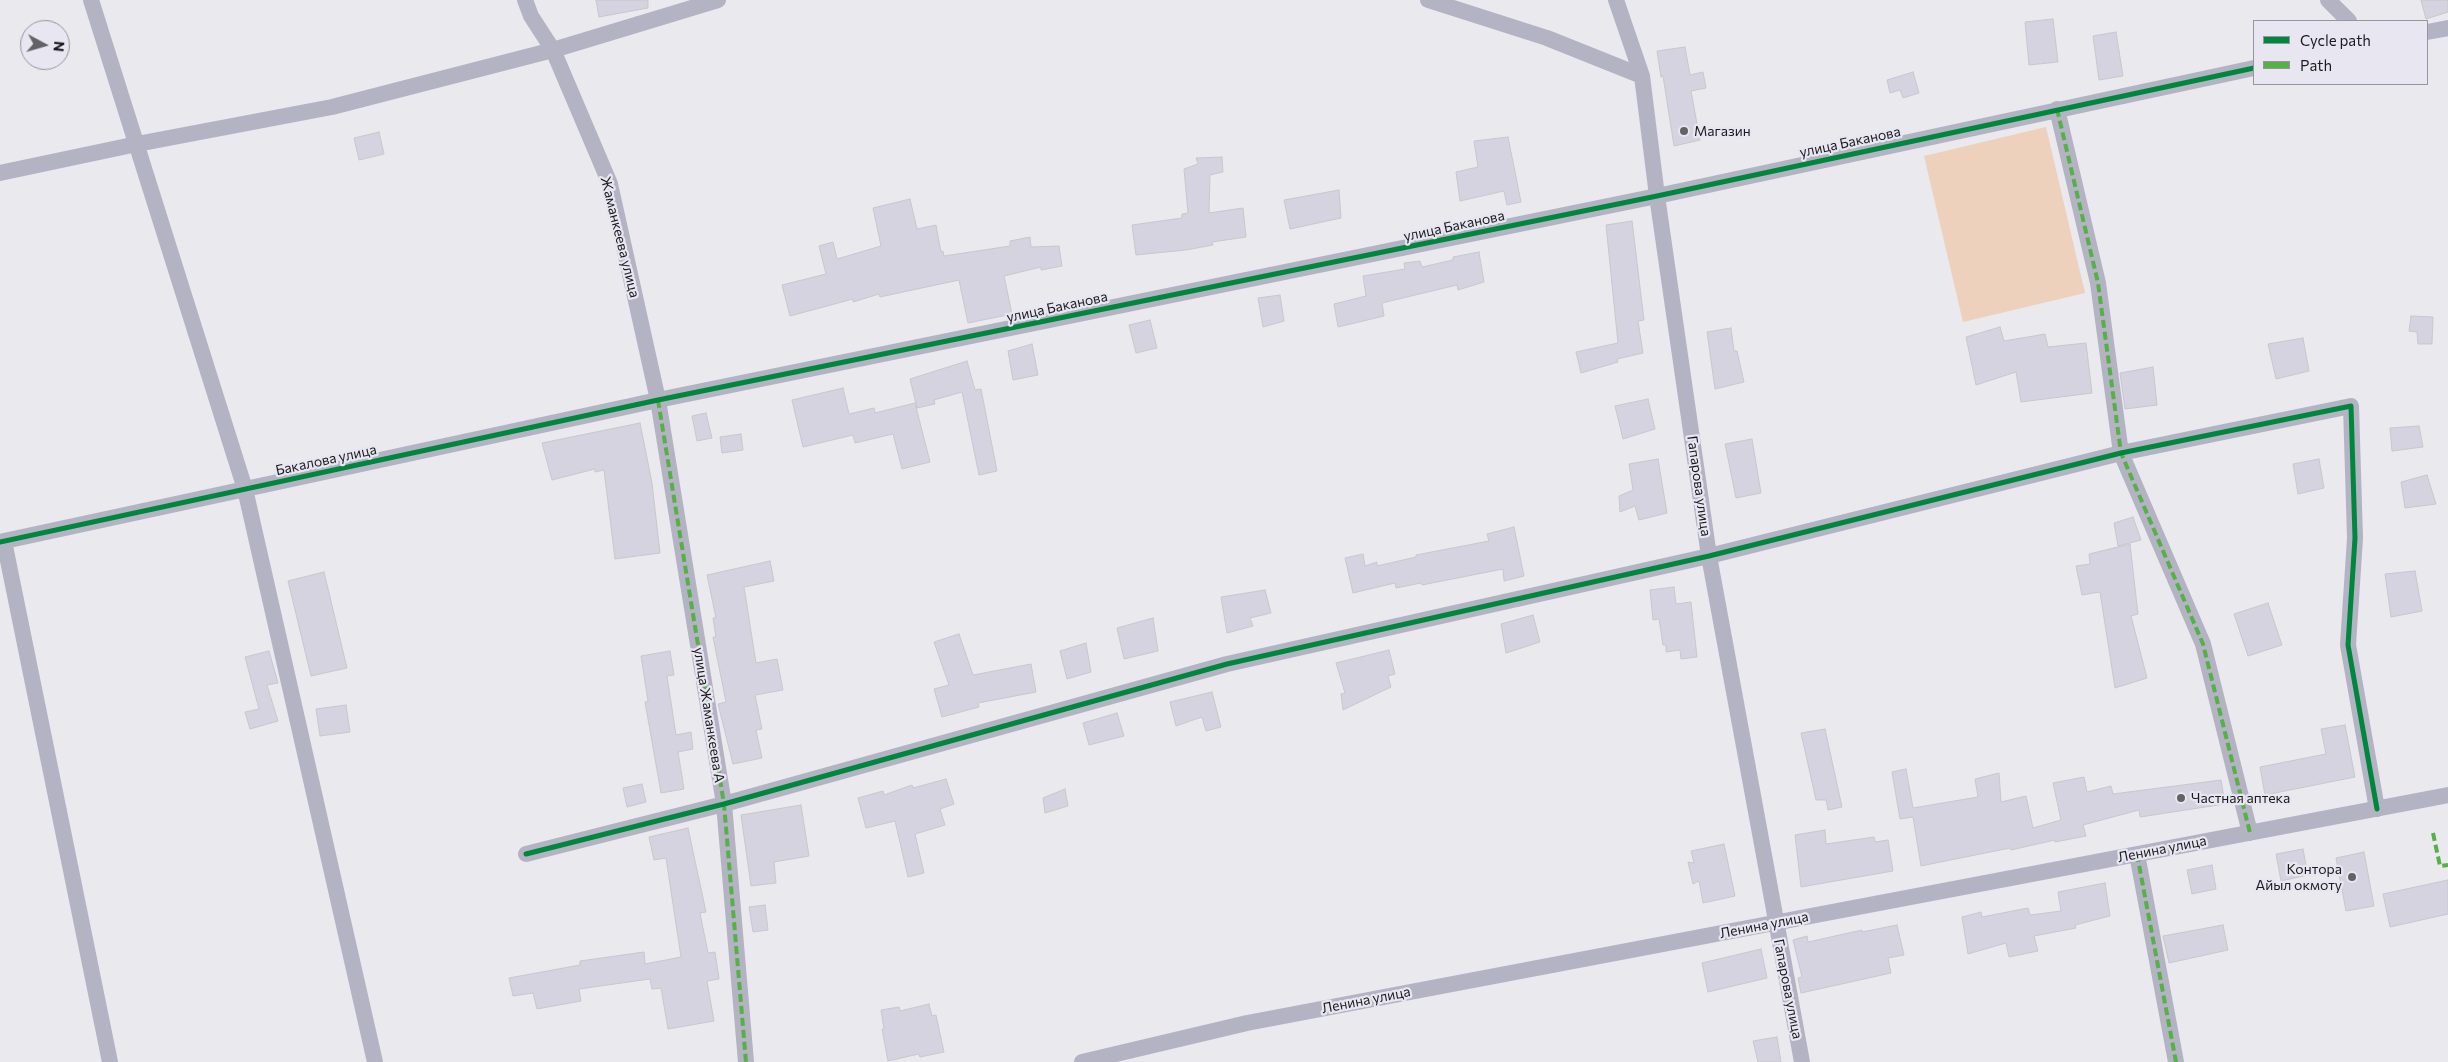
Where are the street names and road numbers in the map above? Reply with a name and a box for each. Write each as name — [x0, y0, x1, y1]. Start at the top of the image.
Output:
street label: улица Баканова — [1798, 123, 1902, 161]
street label: Жаманкеева улица — [597, 175, 643, 299]
street label: улица Баканова — [1402, 207, 1506, 245]
street label: улица Баканова — [1005, 288, 1109, 326]
street label: Гапарова улица — [1684, 435, 1714, 537]
street label: Бакалова улица — [274, 441, 378, 479]
street label: улица Жаманкеева А — [690, 646, 728, 784]
street label: Ленина улица — [2116, 832, 2208, 866]
street label: Ленина улица — [1718, 908, 1810, 942]
street label: Гапарова улица — [1770, 938, 1806, 1040]
street label: Ленина улица — [1320, 983, 1412, 1017]

